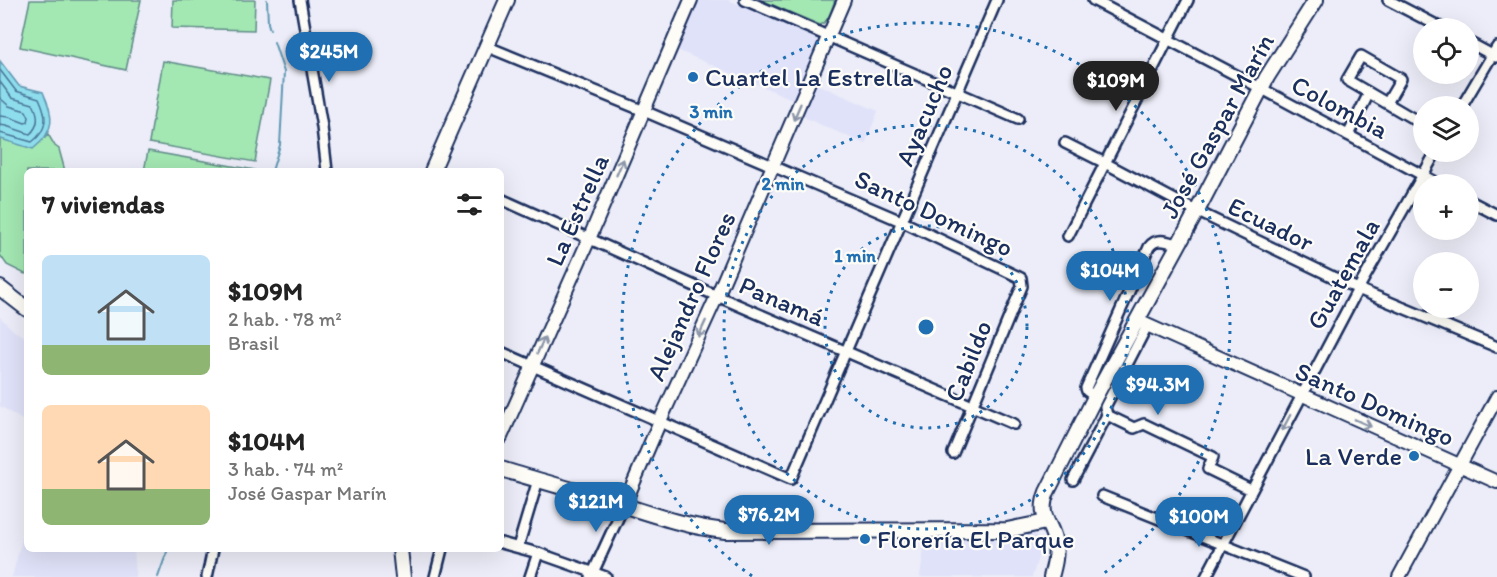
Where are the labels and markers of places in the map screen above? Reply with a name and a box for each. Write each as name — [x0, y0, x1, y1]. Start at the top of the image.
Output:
pin: $245M — [287, 32, 371, 83]
place label: Cuartel La Estrella — [705, 61, 914, 93]
pin: $109M — [1074, 61, 1158, 112]
marker: Cuartel La Estrella — [686, 70, 700, 84]
pin: $104M — [1068, 251, 1152, 302]
centre of rings — [916, 317, 936, 337]
pin: $94.3M — [1109, 365, 1207, 416]
place label: La Verde — [1305, 440, 1402, 472]
marker: La Verde — [1407, 449, 1421, 463]
pin: $121M — [554, 482, 638, 533]
pin: $76.2M — [720, 495, 818, 546]
pin: $100M — [1157, 497, 1241, 548]
place label: Florería El Parque — [877, 523, 1074, 555]
marker: Florería El Parque — [858, 532, 872, 546]

